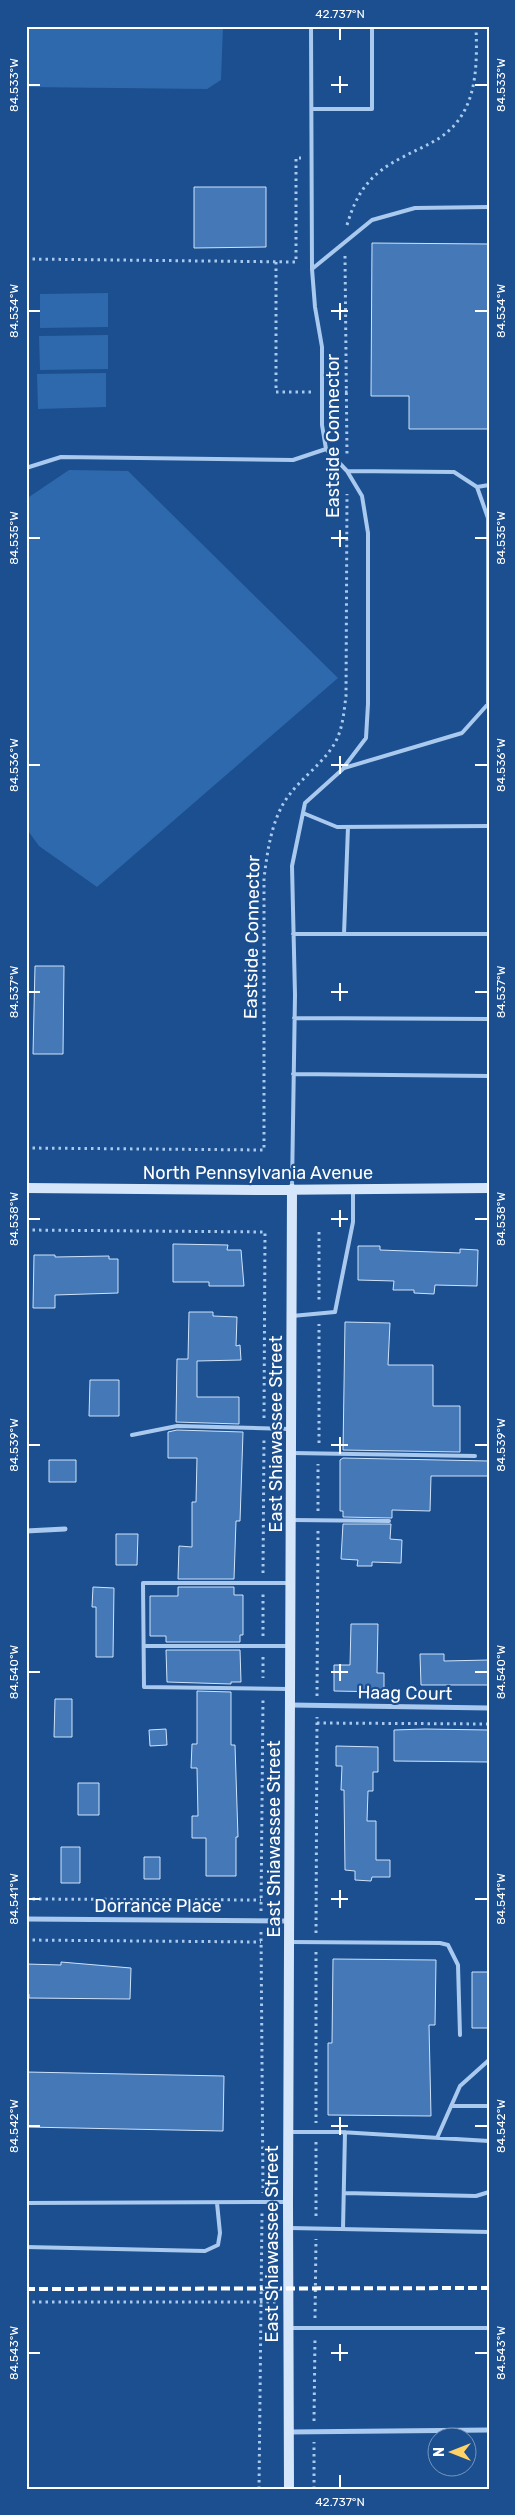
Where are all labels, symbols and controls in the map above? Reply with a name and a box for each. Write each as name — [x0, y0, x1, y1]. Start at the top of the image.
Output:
text: 42.737°N — [315, 7, 365, 21]
text: 84.533°W — [7, 58, 21, 112]
text: 84.533°W — [494, 58, 508, 112]
text: 84.534°W — [7, 284, 21, 338]
text: 84.534°W — [494, 284, 508, 338]
street label: Eastside Connector — [322, 354, 344, 518]
text: 84.535°W — [7, 511, 21, 565]
text: 84.535°W — [494, 511, 508, 565]
text: 84.536°W — [7, 738, 21, 792]
text: 84.536°W — [494, 738, 508, 792]
street label: Eastside Connector — [240, 855, 264, 1019]
text: 84.537°W — [7, 965, 21, 1018]
text: 84.537°W — [494, 965, 508, 1018]
street label: North Pennsylvania Avenue — [143, 1162, 373, 1184]
text: 84.538°W — [7, 1192, 21, 1246]
text: 84.538°W — [494, 1192, 508, 1246]
street label: East Shiawassee Street — [265, 1336, 287, 1532]
text: 84.539°W — [7, 1418, 21, 1472]
text: 84.539°W — [494, 1418, 508, 1472]
text: 84.540°W — [7, 1644, 21, 1699]
text: 84.540°W — [494, 1644, 508, 1699]
street label: Haag Court — [357, 1681, 453, 1705]
street label: East Shiawassee Street — [263, 1741, 285, 1937]
text: 84.541°W — [7, 1873, 21, 1925]
text: 84.541°W — [494, 1873, 508, 1925]
street label: Dorrance Place — [94, 1895, 222, 1917]
text: 84.542°W — [7, 2099, 21, 2153]
text: 84.542°W — [494, 2099, 508, 2153]
street label: East Shiawassee Street — [261, 2146, 283, 2342]
text: 84.543°W — [7, 2326, 21, 2380]
text: 84.543°W — [494, 2326, 508, 2380]
north arrow — [428, 2428, 478, 2478]
text: N — [431, 2447, 448, 2457]
text: 42.737°N — [315, 2495, 365, 2509]

